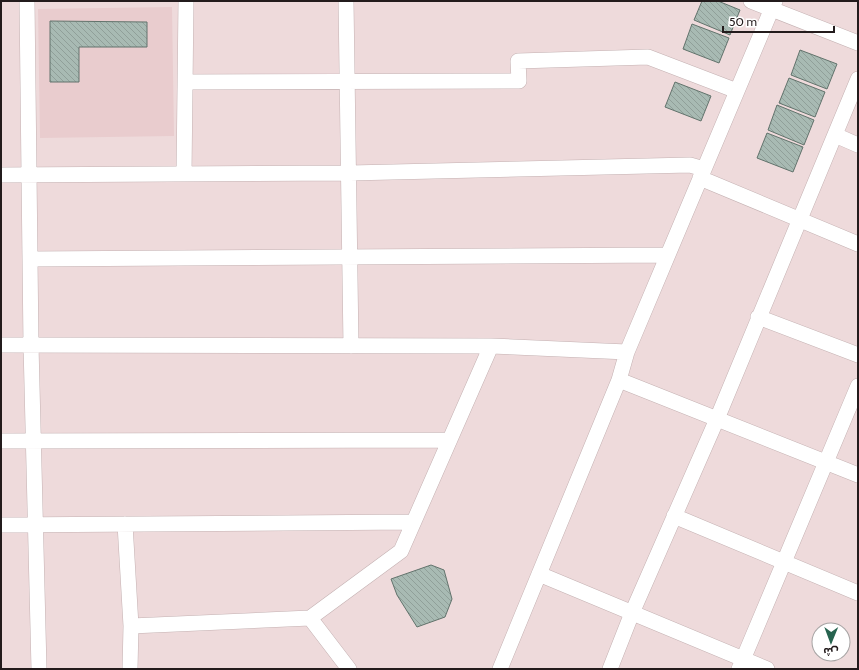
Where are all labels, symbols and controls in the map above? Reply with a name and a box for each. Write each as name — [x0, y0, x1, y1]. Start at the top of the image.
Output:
scale bar — [723, 8, 834, 34]
text: 50 m — [729, 14, 757, 29]
north arrow — [811, 622, 851, 662]
text: ش — [823, 645, 838, 659]

